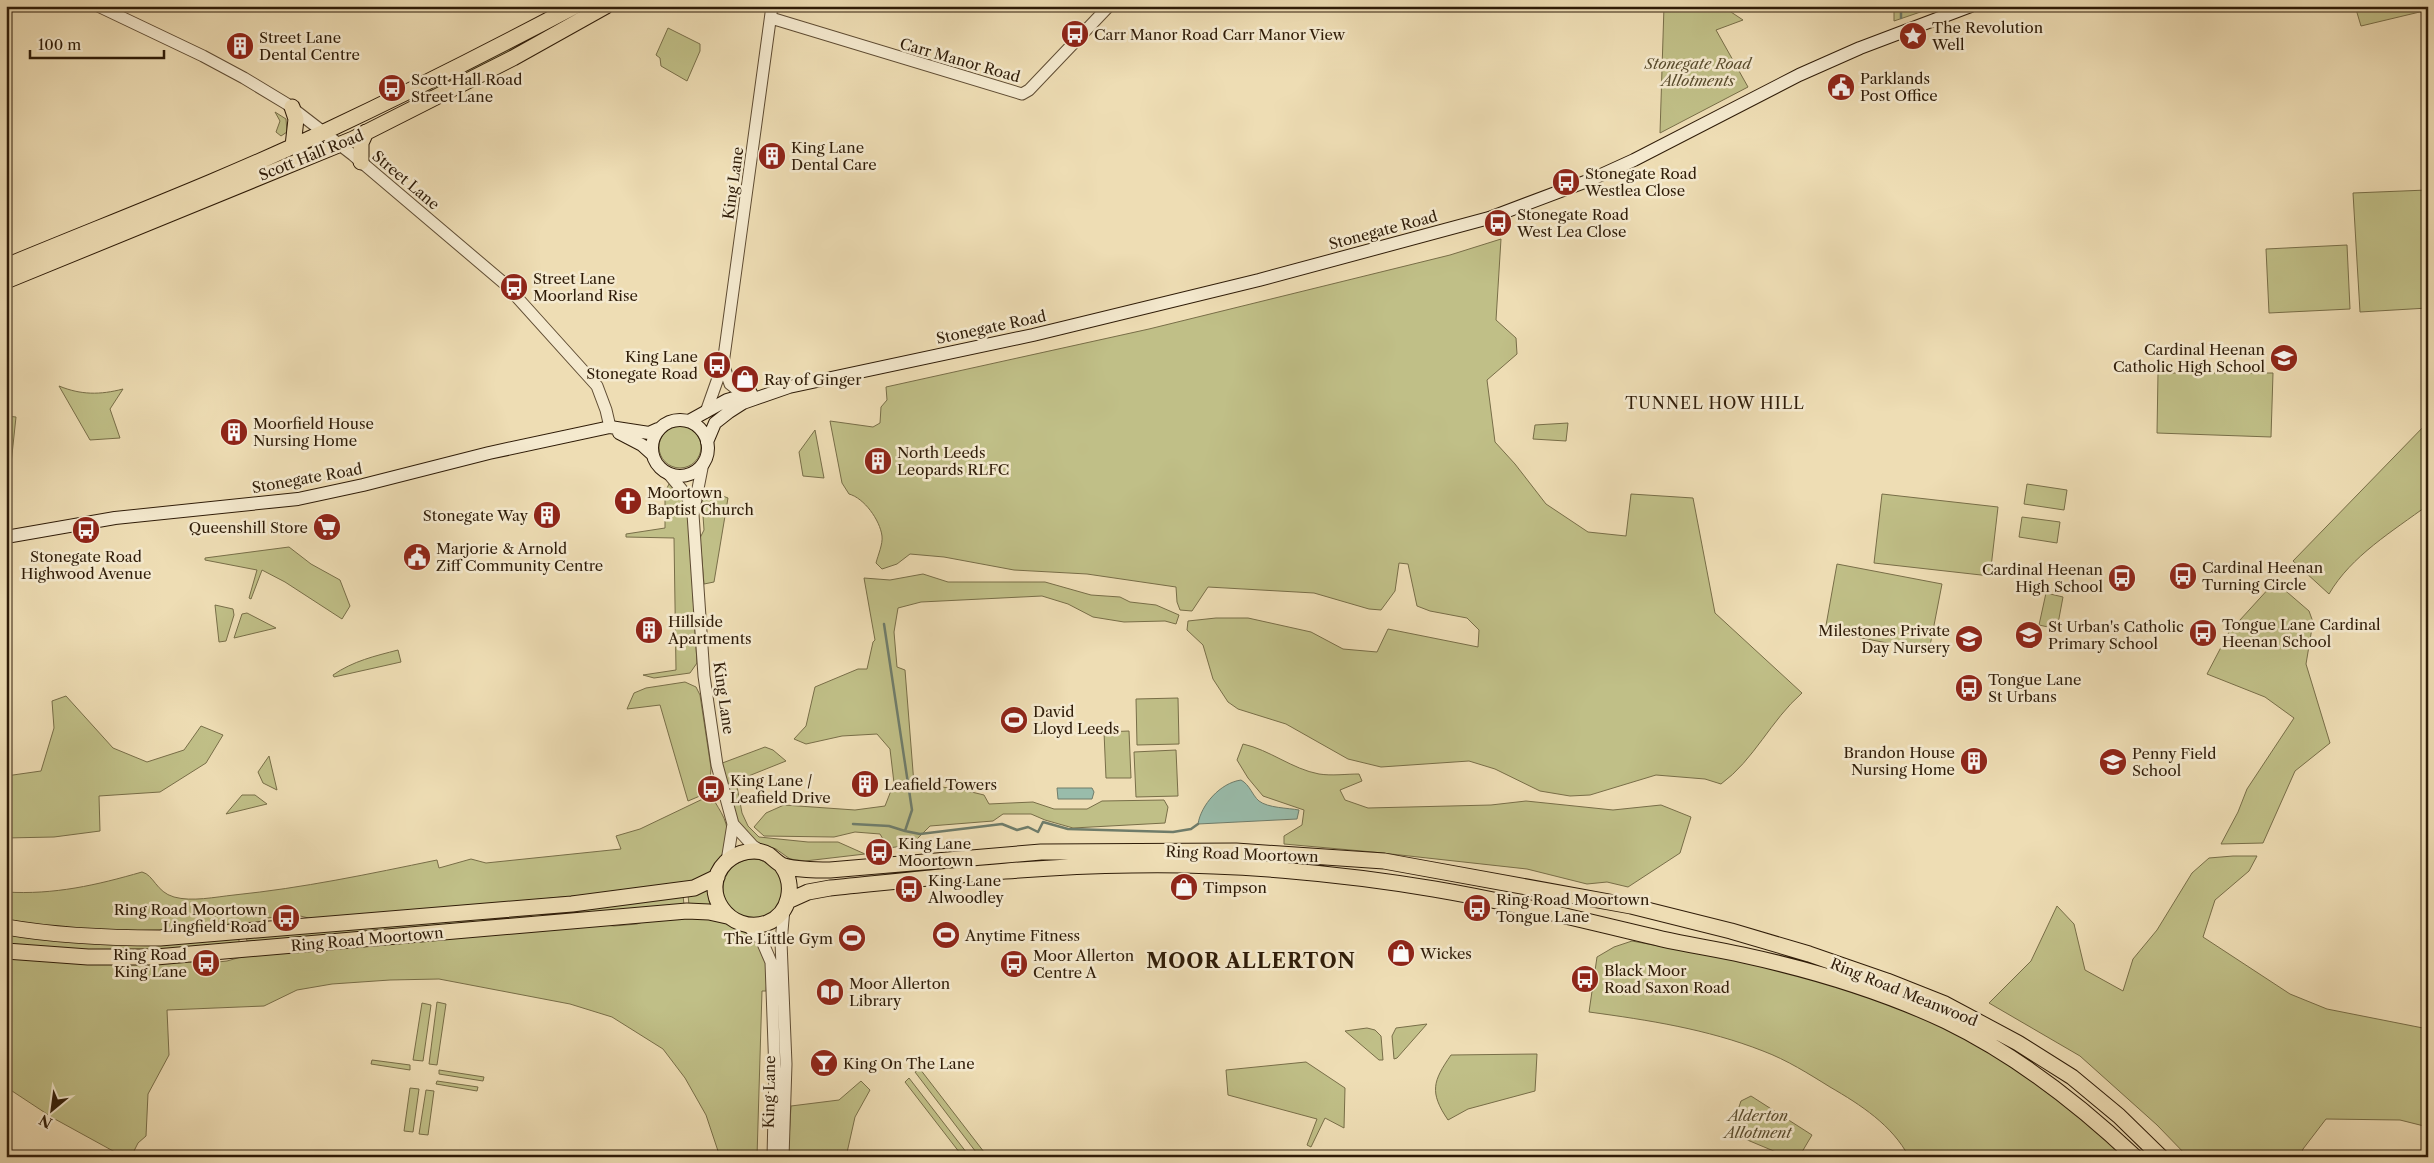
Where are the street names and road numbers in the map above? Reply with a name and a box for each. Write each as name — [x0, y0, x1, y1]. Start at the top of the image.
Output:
street label: Carr Manor Road — [898, 34, 1022, 86]
street label: Scott Hall Road — [256, 125, 366, 185]
street label: King Lane — [719, 145, 747, 221]
street label: Street Lane — [368, 146, 444, 214]
street label: Stonegate Road — [1327, 206, 1439, 254]
street label: Stonegate Road — [934, 306, 1048, 348]
street label: Stonegate Road — [250, 459, 364, 497]
street label: King Lane — [710, 660, 738, 736]
street label: Ring Road Moortown — [1165, 842, 1320, 866]
street label: Ring Road Moortown — [290, 923, 445, 955]
street label: Ring Road Meanwood — [1827, 954, 1981, 1030]
street label: King Lane — [759, 1055, 779, 1129]

